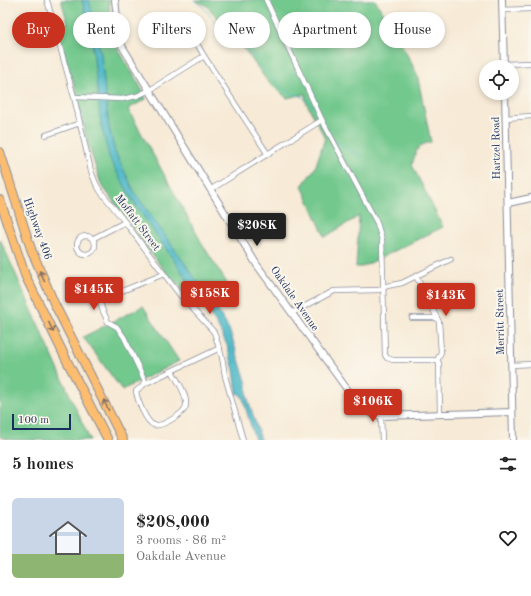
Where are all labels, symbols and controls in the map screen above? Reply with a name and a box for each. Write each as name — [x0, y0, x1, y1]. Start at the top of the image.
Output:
chip: Buy — [12, 12, 65, 48]
chip: Rent — [73, 12, 130, 48]
chip: Filters — [138, 12, 206, 48]
chip: New — [214, 12, 270, 48]
chip: Apartment — [278, 12, 371, 48]
chip: House — [379, 12, 445, 48]
map controls — [479, 60, 519, 100]
button: locate — [479, 60, 519, 100]
street label: Hartzel Road — [491, 116, 503, 180]
street label: Moffatt Street — [112, 193, 162, 253]
street label: Highway 406 — [21, 197, 53, 261]
pin: $208K — [229, 213, 285, 247]
text: $208K — [237, 219, 277, 232]
street label: Oakdale Avenue — [268, 265, 320, 333]
one-way arrow — [38, 270, 46, 282]
pin: $145K — [66, 277, 122, 311]
pin: $158K — [182, 281, 238, 315]
text: $145K — [74, 283, 114, 296]
pin: $143K — [418, 283, 474, 317]
text: $158K — [190, 287, 230, 300]
text: $143K — [426, 289, 466, 302]
street label: Merritt Street — [495, 289, 507, 355]
one-way arrow — [48, 321, 55, 333]
pin: $106K — [345, 389, 401, 423]
text: $106K — [353, 395, 393, 408]
one-way arrow — [102, 399, 110, 411]
scale bar — [12, 412, 71, 431]
text: 100 m — [18, 415, 49, 426]
icon: filters — [497, 453, 519, 475]
text: 5 homes — [12, 456, 74, 473]
icon: home — [44, 514, 92, 562]
text: $208,000 — [136, 514, 210, 531]
icon: heart — [497, 527, 519, 549]
text: 3 rooms · 86 m² — [136, 534, 226, 547]
text: Oakdale Avenue — [136, 550, 226, 563]

